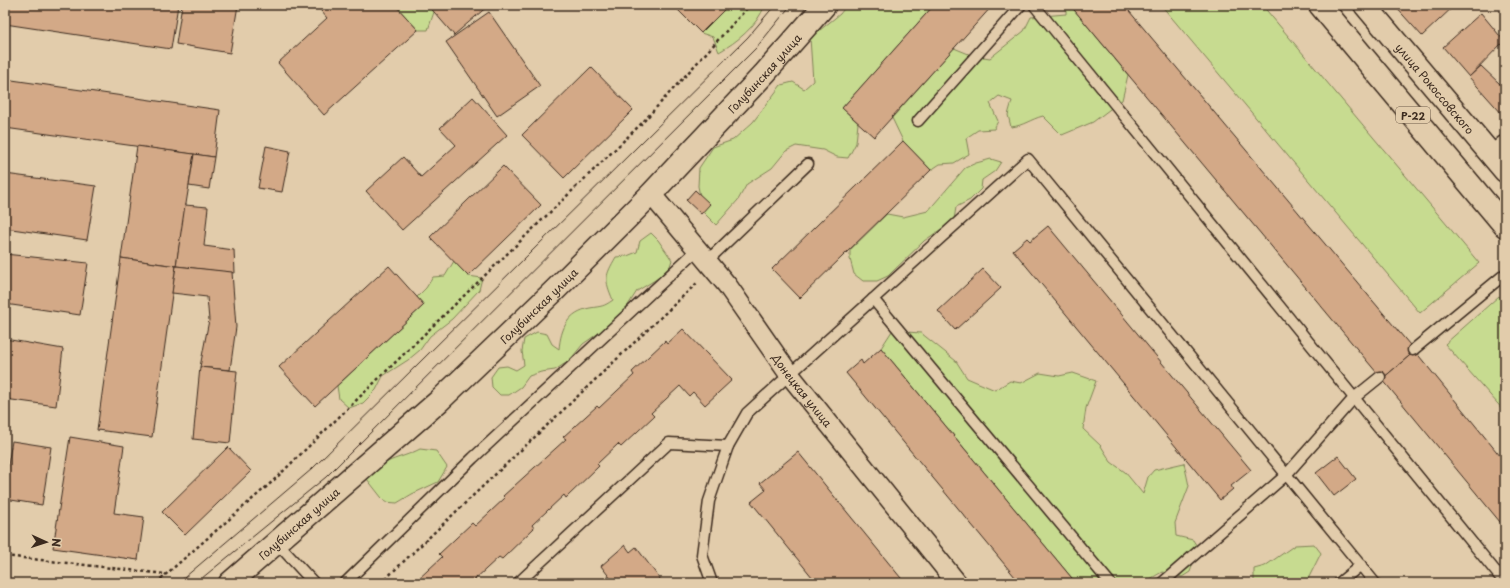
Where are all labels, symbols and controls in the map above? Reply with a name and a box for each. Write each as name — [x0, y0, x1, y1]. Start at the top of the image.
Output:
street label: Голубинская улица — [723, 29, 805, 117]
street label: улица Рокоссовского — [1392, 39, 1479, 137]
road number: Р-22 — [1396, 107, 1430, 123]
street label: Голубинская улица — [496, 264, 581, 347]
street label: Донецкая улица — [768, 349, 837, 431]
street label: Голубинская улица — [254, 483, 343, 563]
north arrow — [26, 522, 66, 562]
text: N — [48, 538, 65, 548]

